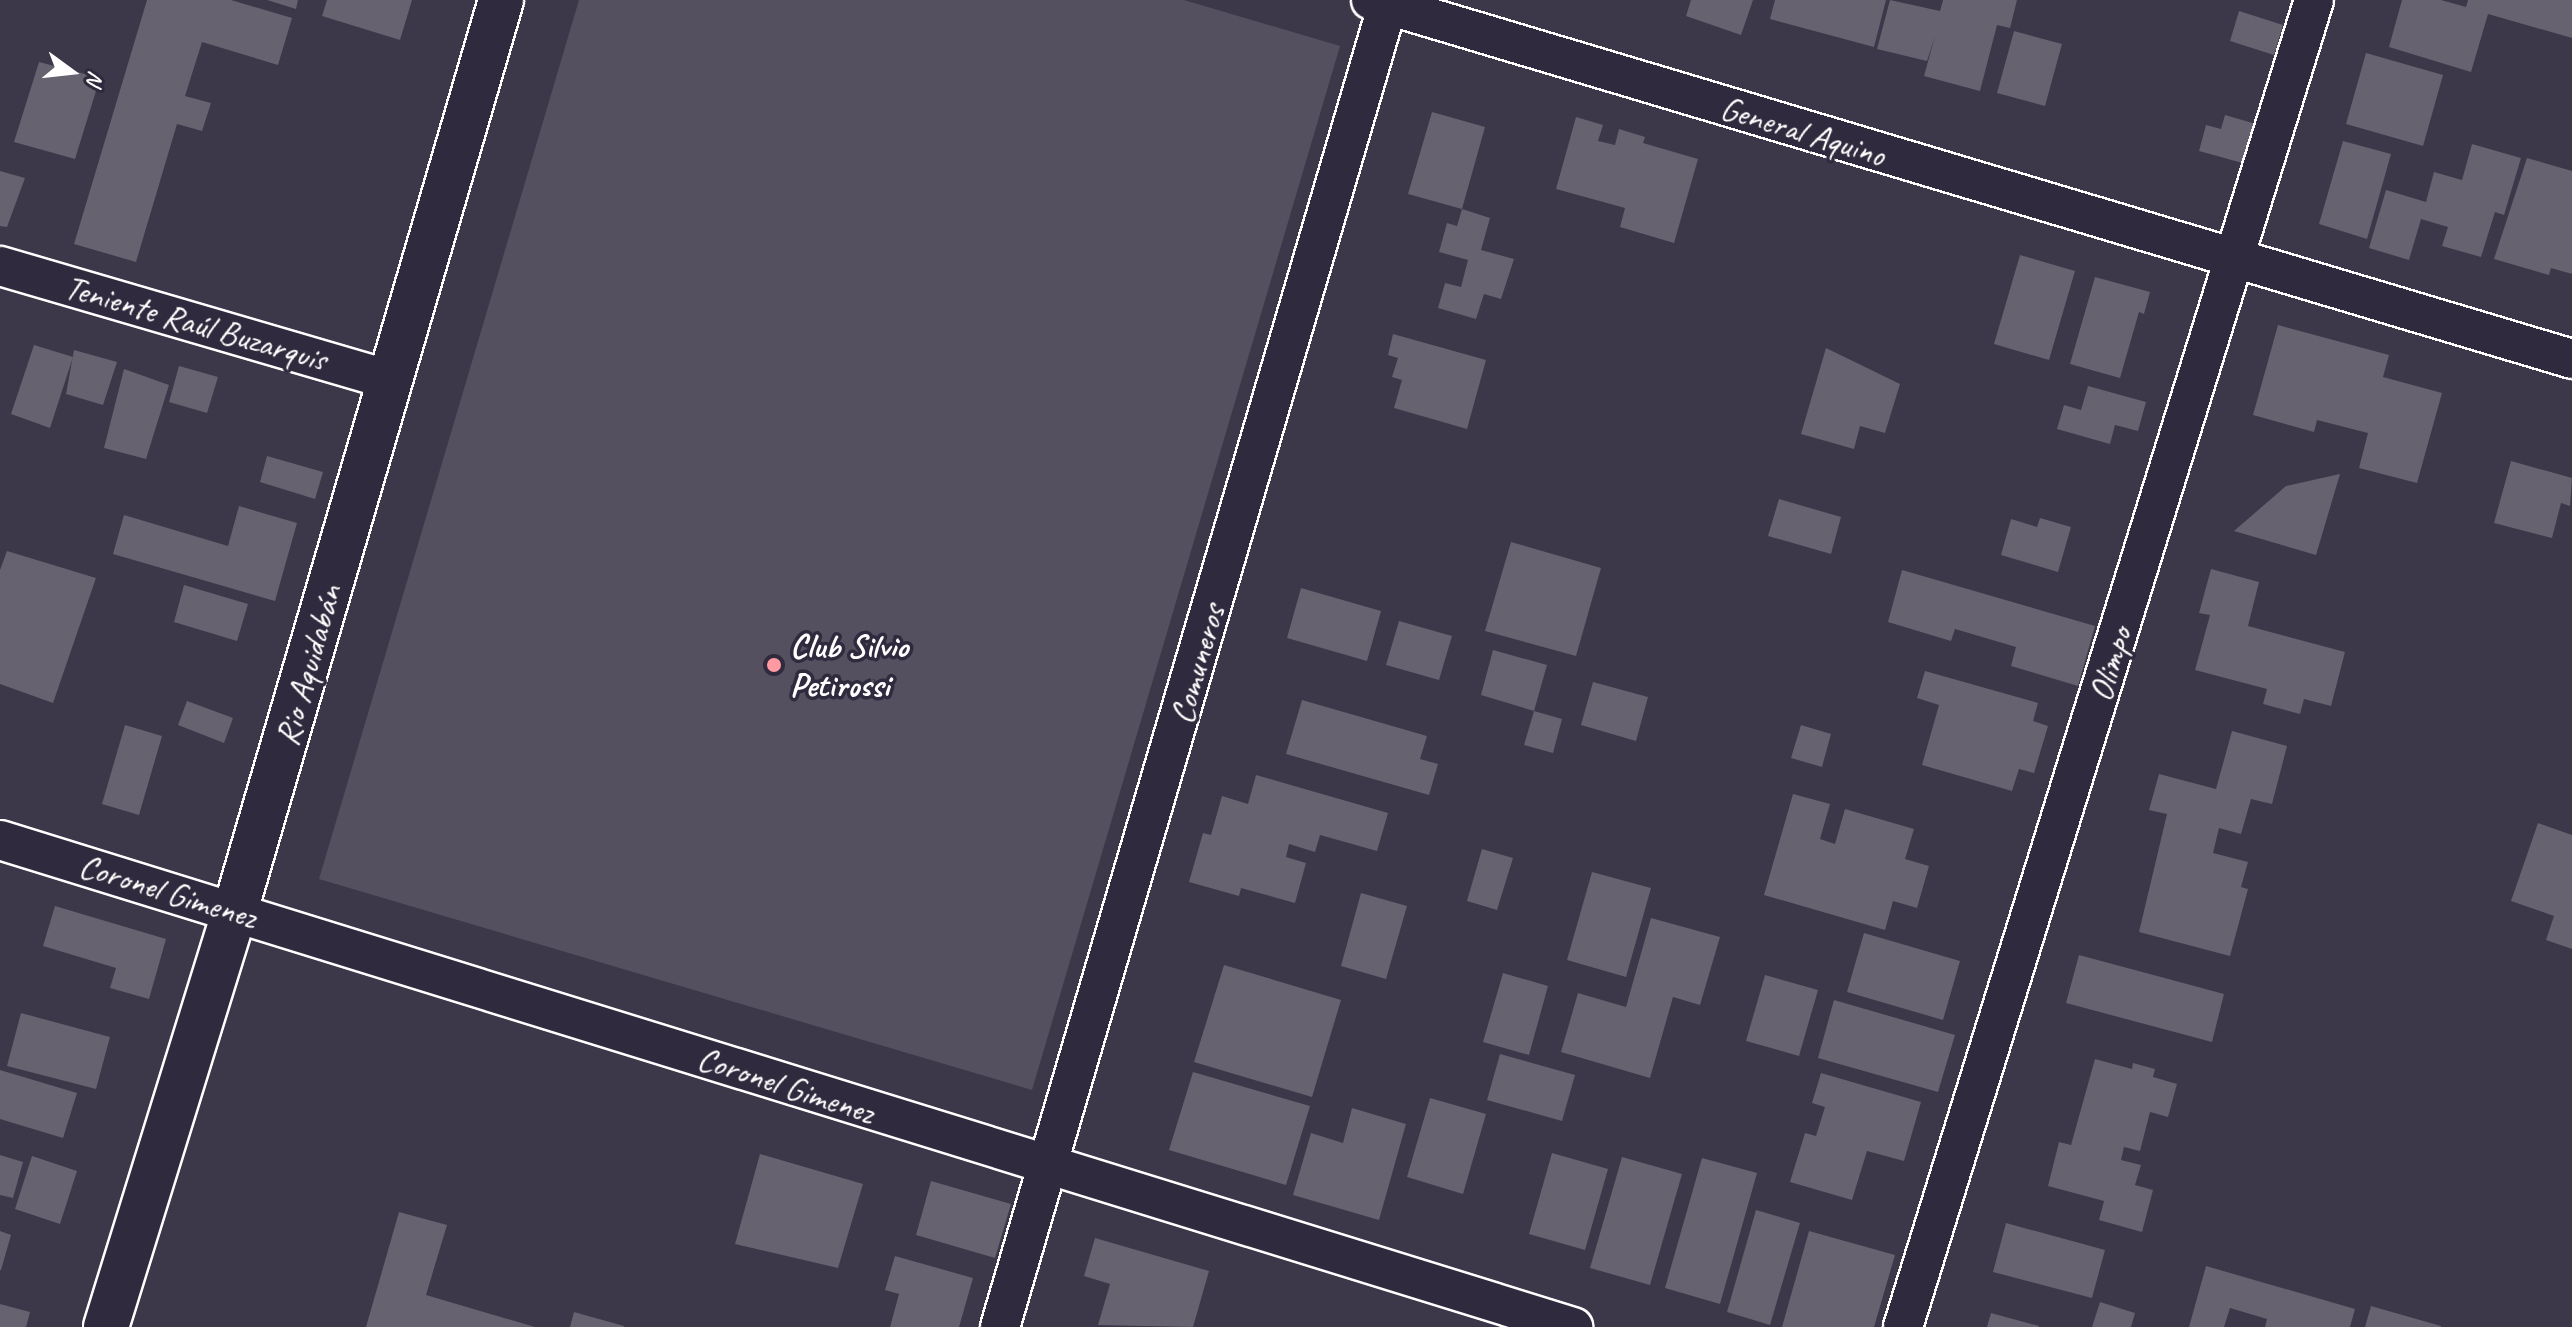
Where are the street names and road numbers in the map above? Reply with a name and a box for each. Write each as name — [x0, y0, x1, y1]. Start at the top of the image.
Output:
street label: General Aquino — [1716, 87, 1890, 175]
street label: Teniente Raúl Buzarquis — [59, 266, 333, 380]
street label: Rio Aquidabán — [266, 580, 350, 750]
street label: Comuneros — [1161, 600, 1233, 728]
street label: Olimpo — [2079, 622, 2141, 706]
street label: Coronel Gimenez — [75, 845, 261, 937]
street label: Coronel Gimenez — [693, 1037, 879, 1133]

